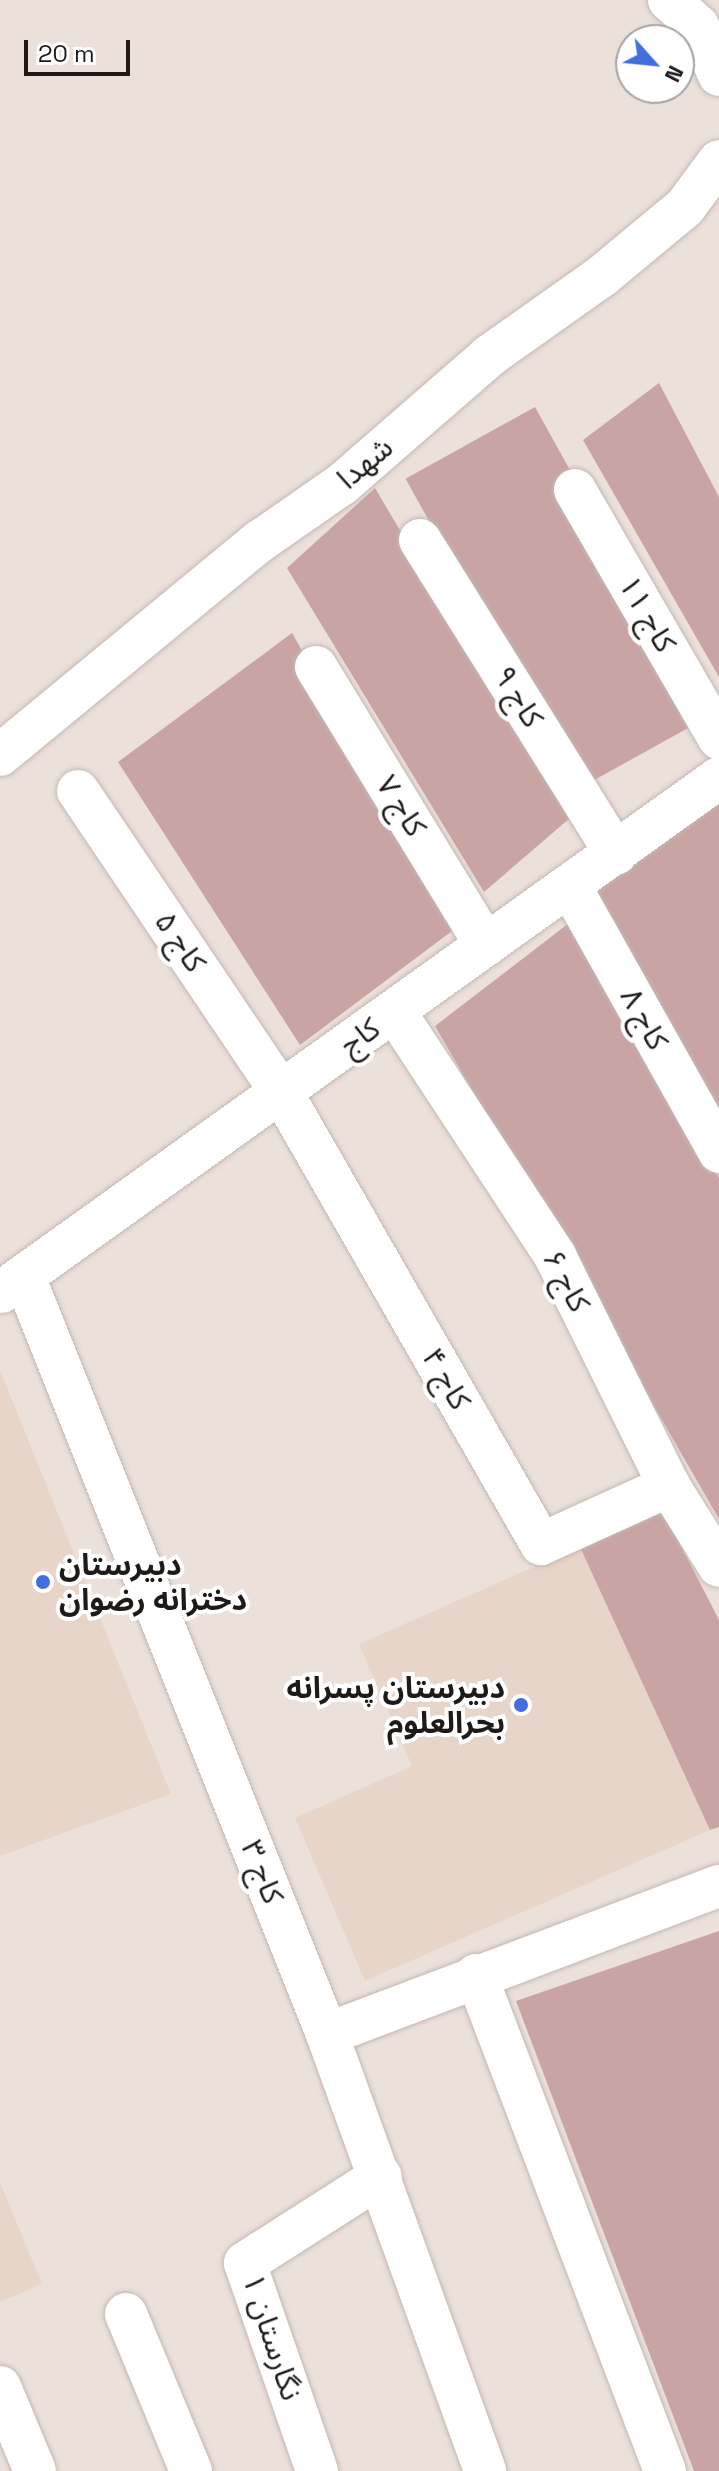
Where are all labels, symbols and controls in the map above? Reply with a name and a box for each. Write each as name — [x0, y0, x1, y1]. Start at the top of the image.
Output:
scale bar — [28, 24, 134, 74]
north arrow — [615, 24, 695, 104]
text: 20 m — [38, 38, 95, 69]
text: N — [659, 61, 690, 87]
street label: شهدا — [330, 429, 400, 497]
street label: کاج ۱۱ — [611, 569, 683, 659]
street label: کاج ۹ — [485, 660, 551, 734]
street label: کاج ۷ — [368, 769, 434, 843]
street label: کاج ۵ — [147, 905, 213, 979]
street label: کاج ۸ — [612, 982, 676, 1056]
street label: کاج — [333, 1011, 387, 1063]
street label: کاج ۶ — [535, 1244, 597, 1318]
street label: کاج ۴ — [414, 1342, 478, 1416]
place label: دبیرستان دخترانه رضوان — [59, 1547, 247, 1618]
marker: دبیرستان دخترانه رضوان — [34, 1573, 52, 1591]
place label: دبیرستان پسرانه بحرالعلوم — [286, 1670, 505, 1740]
marker: دبیرستان پسرانه بحرالعلوم — [512, 1696, 530, 1714]
street label: کاج ۳ — [233, 1835, 291, 1909]
street label: نگارستان ۱ — [235, 2269, 309, 2405]

